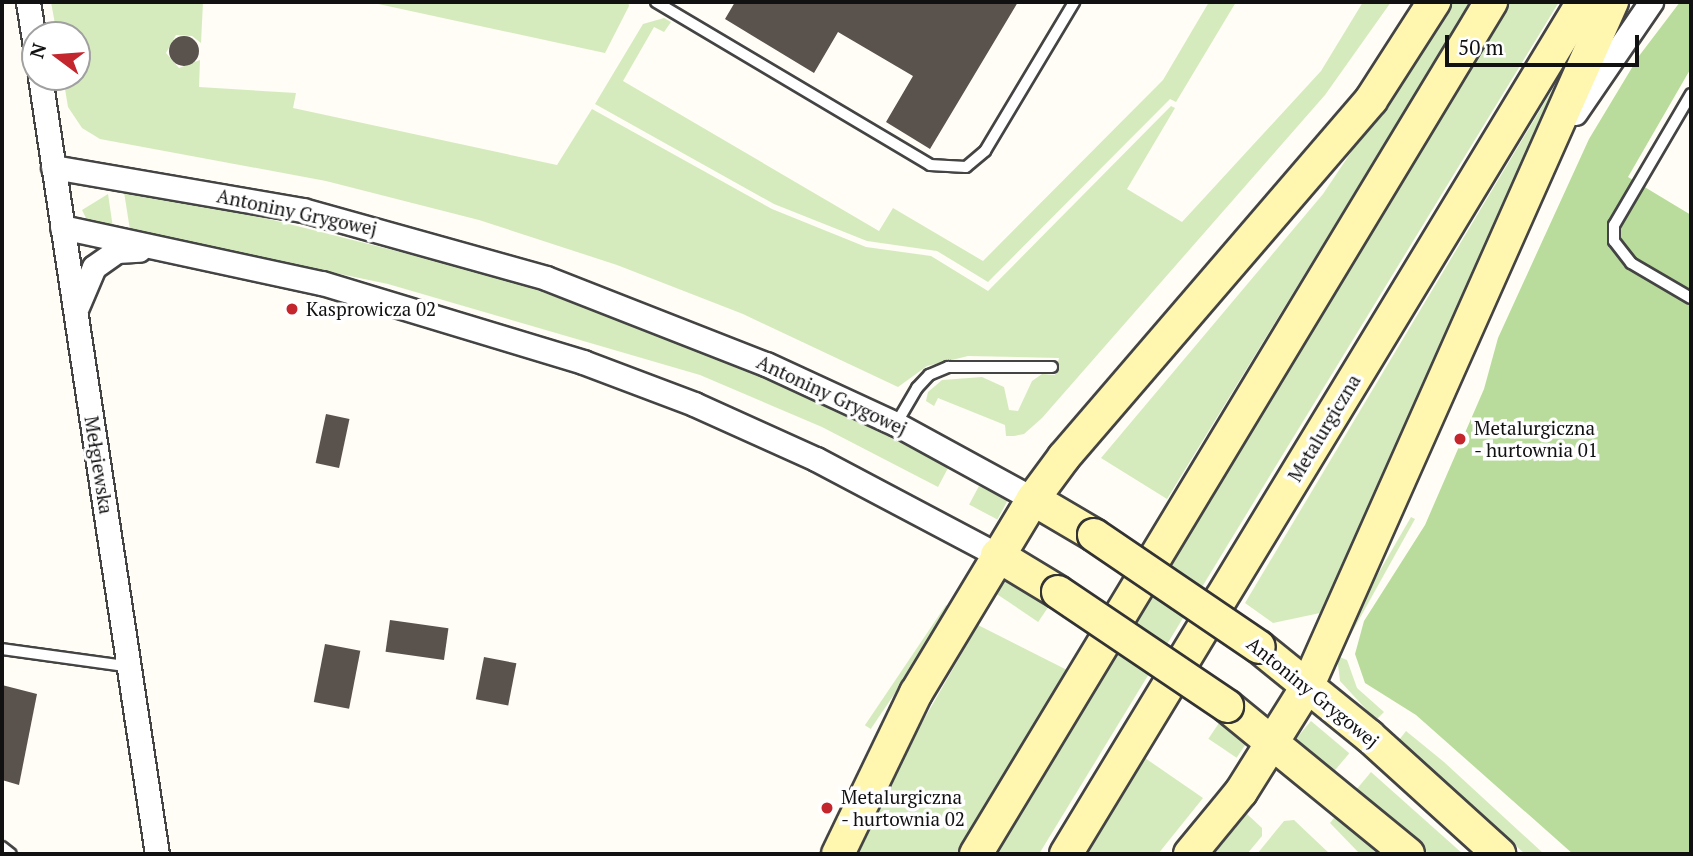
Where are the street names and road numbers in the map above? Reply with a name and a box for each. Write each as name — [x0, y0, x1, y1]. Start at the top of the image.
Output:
street label: Antoniny Grygowej — [215, 184, 379, 240]
street label: Antoniny Grygowej — [753, 350, 911, 440]
street label: Metalurgiczna — [1283, 370, 1365, 486]
street label: Mełgiewska — [80, 414, 118, 516]
street label: Antoniny Grygowej — [1242, 632, 1384, 752]

